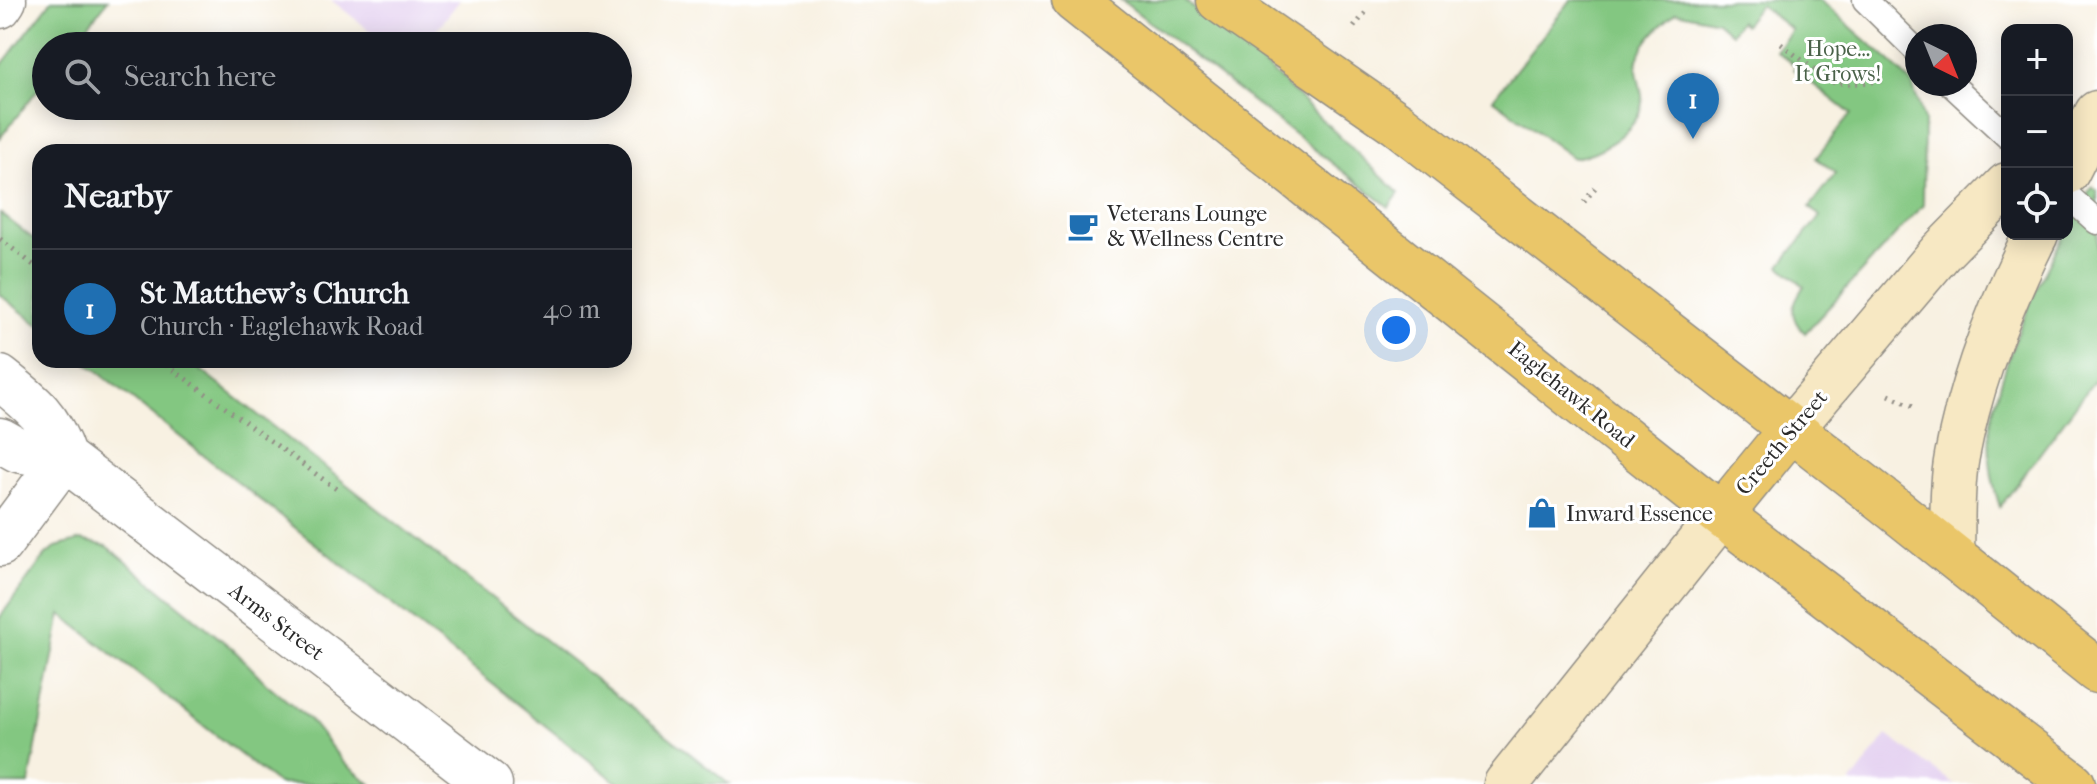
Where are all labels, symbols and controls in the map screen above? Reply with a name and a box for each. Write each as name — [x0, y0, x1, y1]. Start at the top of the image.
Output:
north arrow — [1905, 24, 1977, 96]
map controls — [2001, 24, 2073, 240]
button: + — [2001, 24, 2073, 96]
search box — [32, 32, 632, 120]
park label: Hope... It Grows! — [1795, 36, 1881, 87]
icon: search — [60, 54, 104, 98]
text: Search here — [124, 59, 276, 94]
pin: 1 — [1667, 73, 1719, 139]
button: − — [2001, 96, 2073, 168]
button: locate — [2001, 168, 2073, 240]
text: Nearby — [64, 176, 171, 216]
place label: Veterans Lounge & Wellness Centre — [1106, 201, 1284, 252]
cafe icon: Veterans Lounge & Wellness Centre — [1066, 209, 1100, 243]
text: St Matthew's Church — [140, 276, 409, 311]
text: 1 — [85, 294, 95, 325]
text: 40 m — [543, 294, 600, 325]
your location — [1376, 310, 1416, 350]
text: Church · Eaglehawk Road — [140, 311, 423, 342]
street label: Eaglehawk Road — [1503, 336, 1641, 454]
street label: Creeth Street — [1730, 385, 1833, 500]
shop icon: Inward Essence — [1525, 496, 1559, 530]
place label: Inward Essence — [1566, 501, 1713, 527]
street label: Arms Street — [223, 577, 329, 666]

